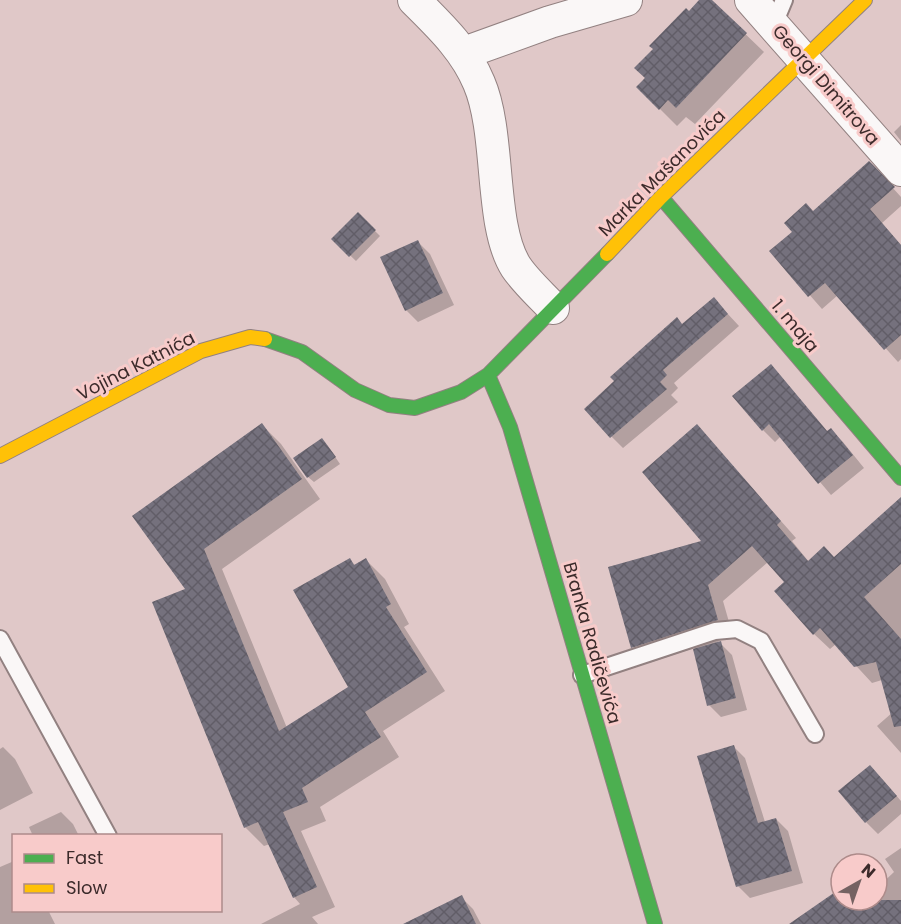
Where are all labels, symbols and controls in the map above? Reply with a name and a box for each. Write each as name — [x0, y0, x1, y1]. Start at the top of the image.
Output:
street label: Georgi Dimitrova — [767, 19, 886, 150]
street label: Marka Mašanovića — [593, 104, 731, 242]
street label: 1. maja — [766, 294, 825, 357]
street label: Vojina Katnića — [72, 325, 199, 406]
street label: Branka Radičevića — [557, 559, 628, 727]
legend — [12, 834, 222, 912]
text: Fast — [66, 845, 103, 870]
north arrow — [829, 852, 889, 912]
text: N — [856, 858, 880, 884]
text: Slow — [66, 875, 108, 900]

